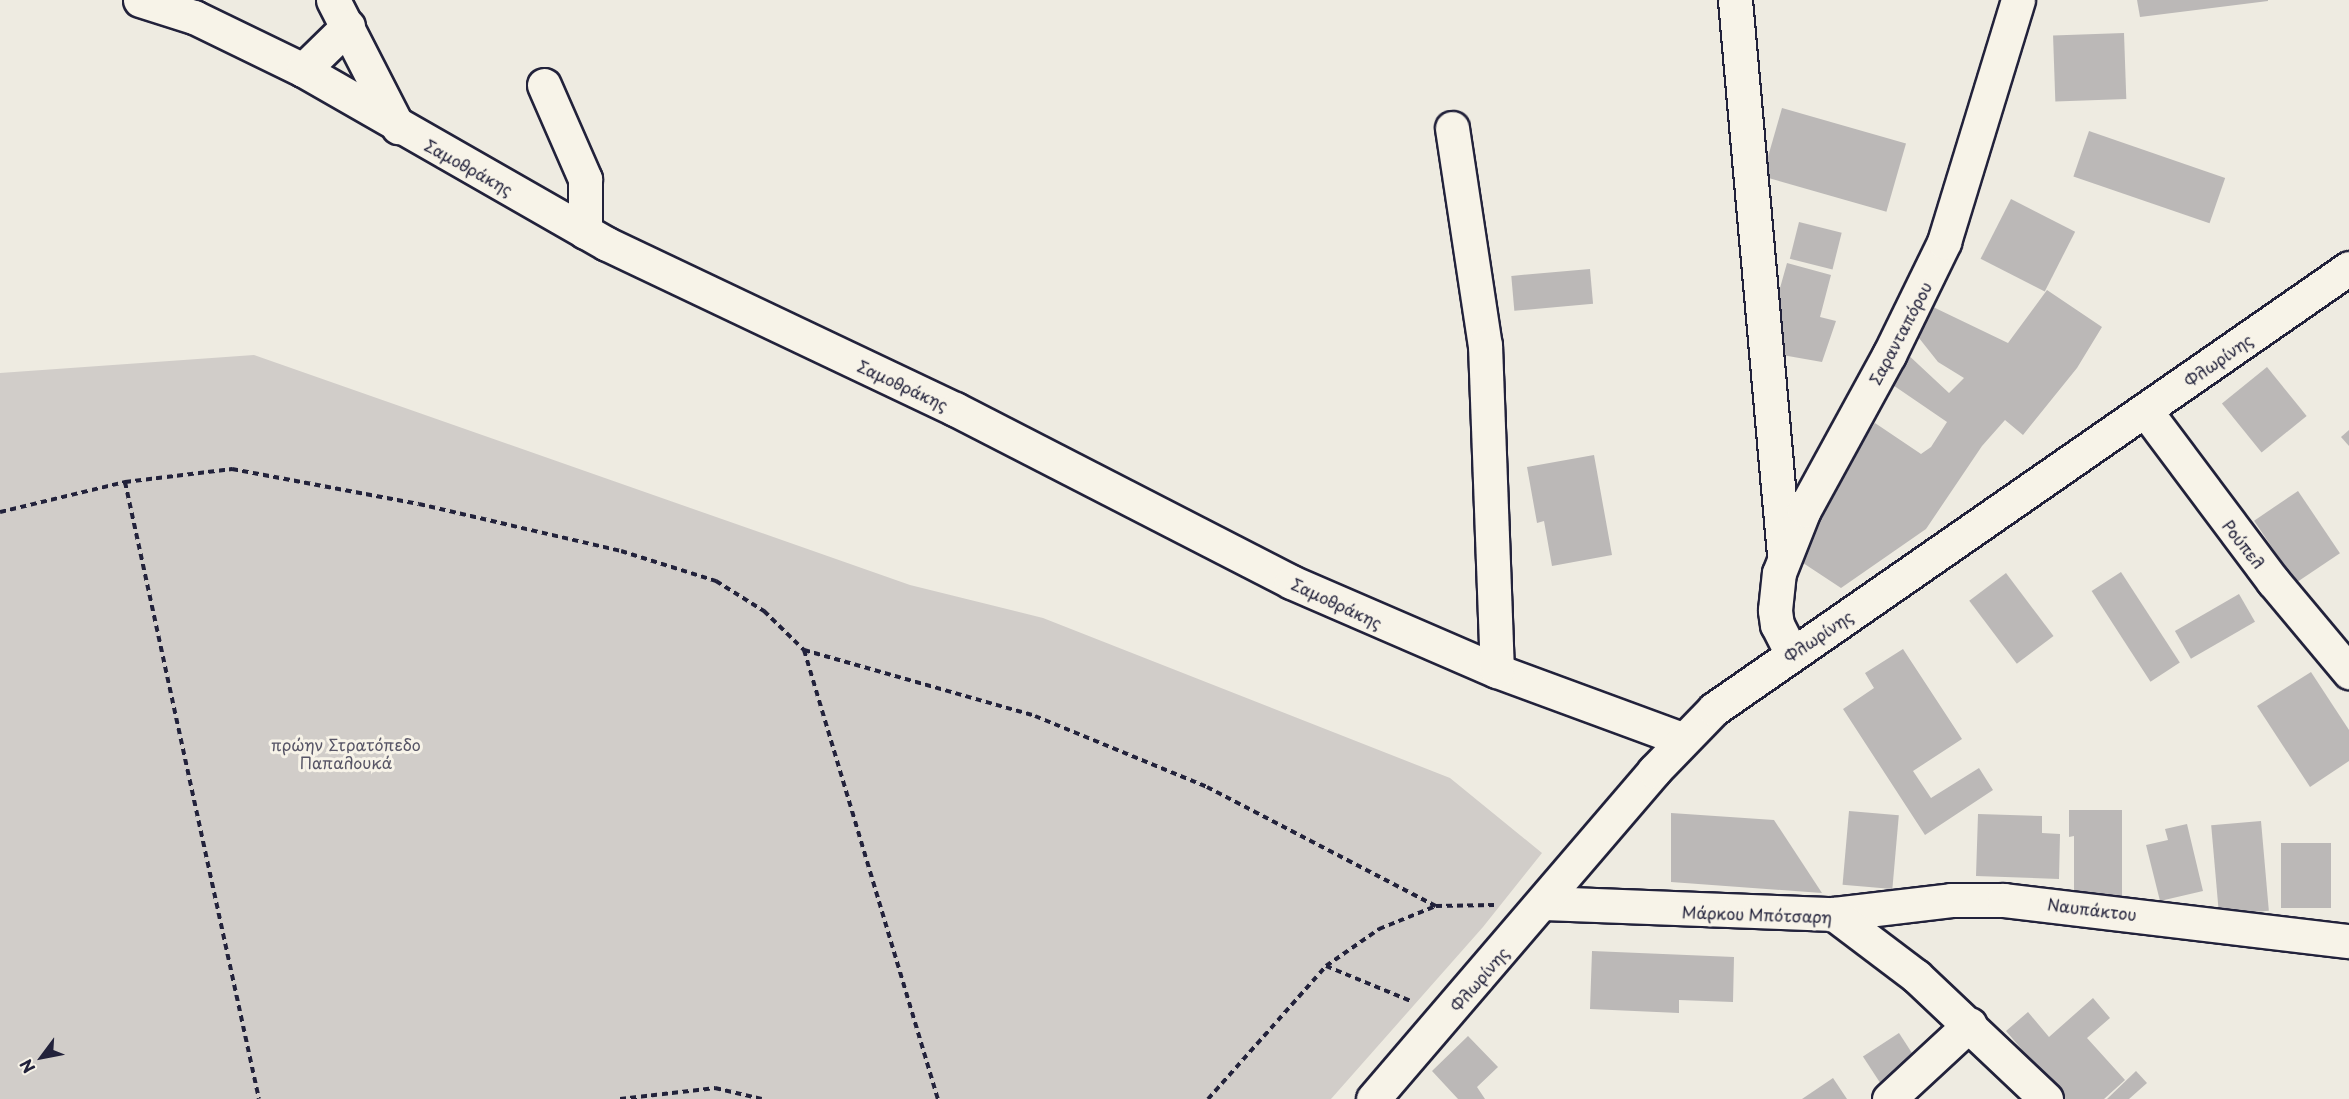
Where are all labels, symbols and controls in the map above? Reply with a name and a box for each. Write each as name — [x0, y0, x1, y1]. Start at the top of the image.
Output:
street label: Σαμοθράκης — [422, 135, 516, 199]
street label: Σαρανταπόρου — [1865, 278, 1935, 388]
street label: Φλωρίνης — [2180, 329, 2256, 391]
street label: Σαμοθράκης — [855, 356, 951, 414]
street label: Ρούπελ — [2219, 516, 2269, 572]
street label: Σαμοθράκης — [1289, 574, 1385, 632]
street label: Φλωρίνης — [1780, 606, 1856, 666]
park label: πρώην Στρατόπεδο Παπαλουκά — [271, 734, 421, 772]
street label: Ναυπάκτου — [2046, 894, 2138, 924]
street label: Μάρκου Μπότσαρη — [1681, 902, 1833, 926]
street label: Φλωρίνης — [1446, 943, 1512, 1015]
north arrow — [12, 1027, 72, 1087]
text: N — [13, 1055, 40, 1078]

